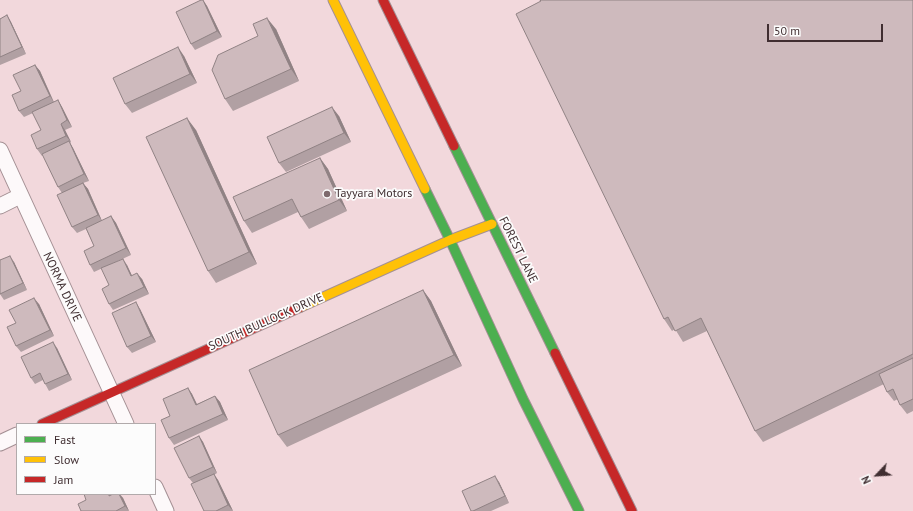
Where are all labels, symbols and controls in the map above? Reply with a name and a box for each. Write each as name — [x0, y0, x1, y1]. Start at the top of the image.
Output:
scale bar — [769, 16, 885, 42]
text: 50 m — [774, 23, 800, 38]
place label: Tayyara Motors — [335, 187, 412, 201]
marker: Tayyara Motors — [322, 189, 332, 199]
street label: FOREST LANE — [496, 214, 540, 286]
street label: NORMA DRIVE — [40, 250, 84, 324]
street label: SOUTH BULLOCK DRIVE — [206, 290, 326, 354]
legend — [16, 423, 156, 495]
text: Fast — [54, 432, 75, 447]
text: Slow — [54, 452, 79, 467]
north arrow — [857, 455, 897, 495]
text: Jam — [54, 472, 73, 487]
text: N — [858, 474, 874, 486]

